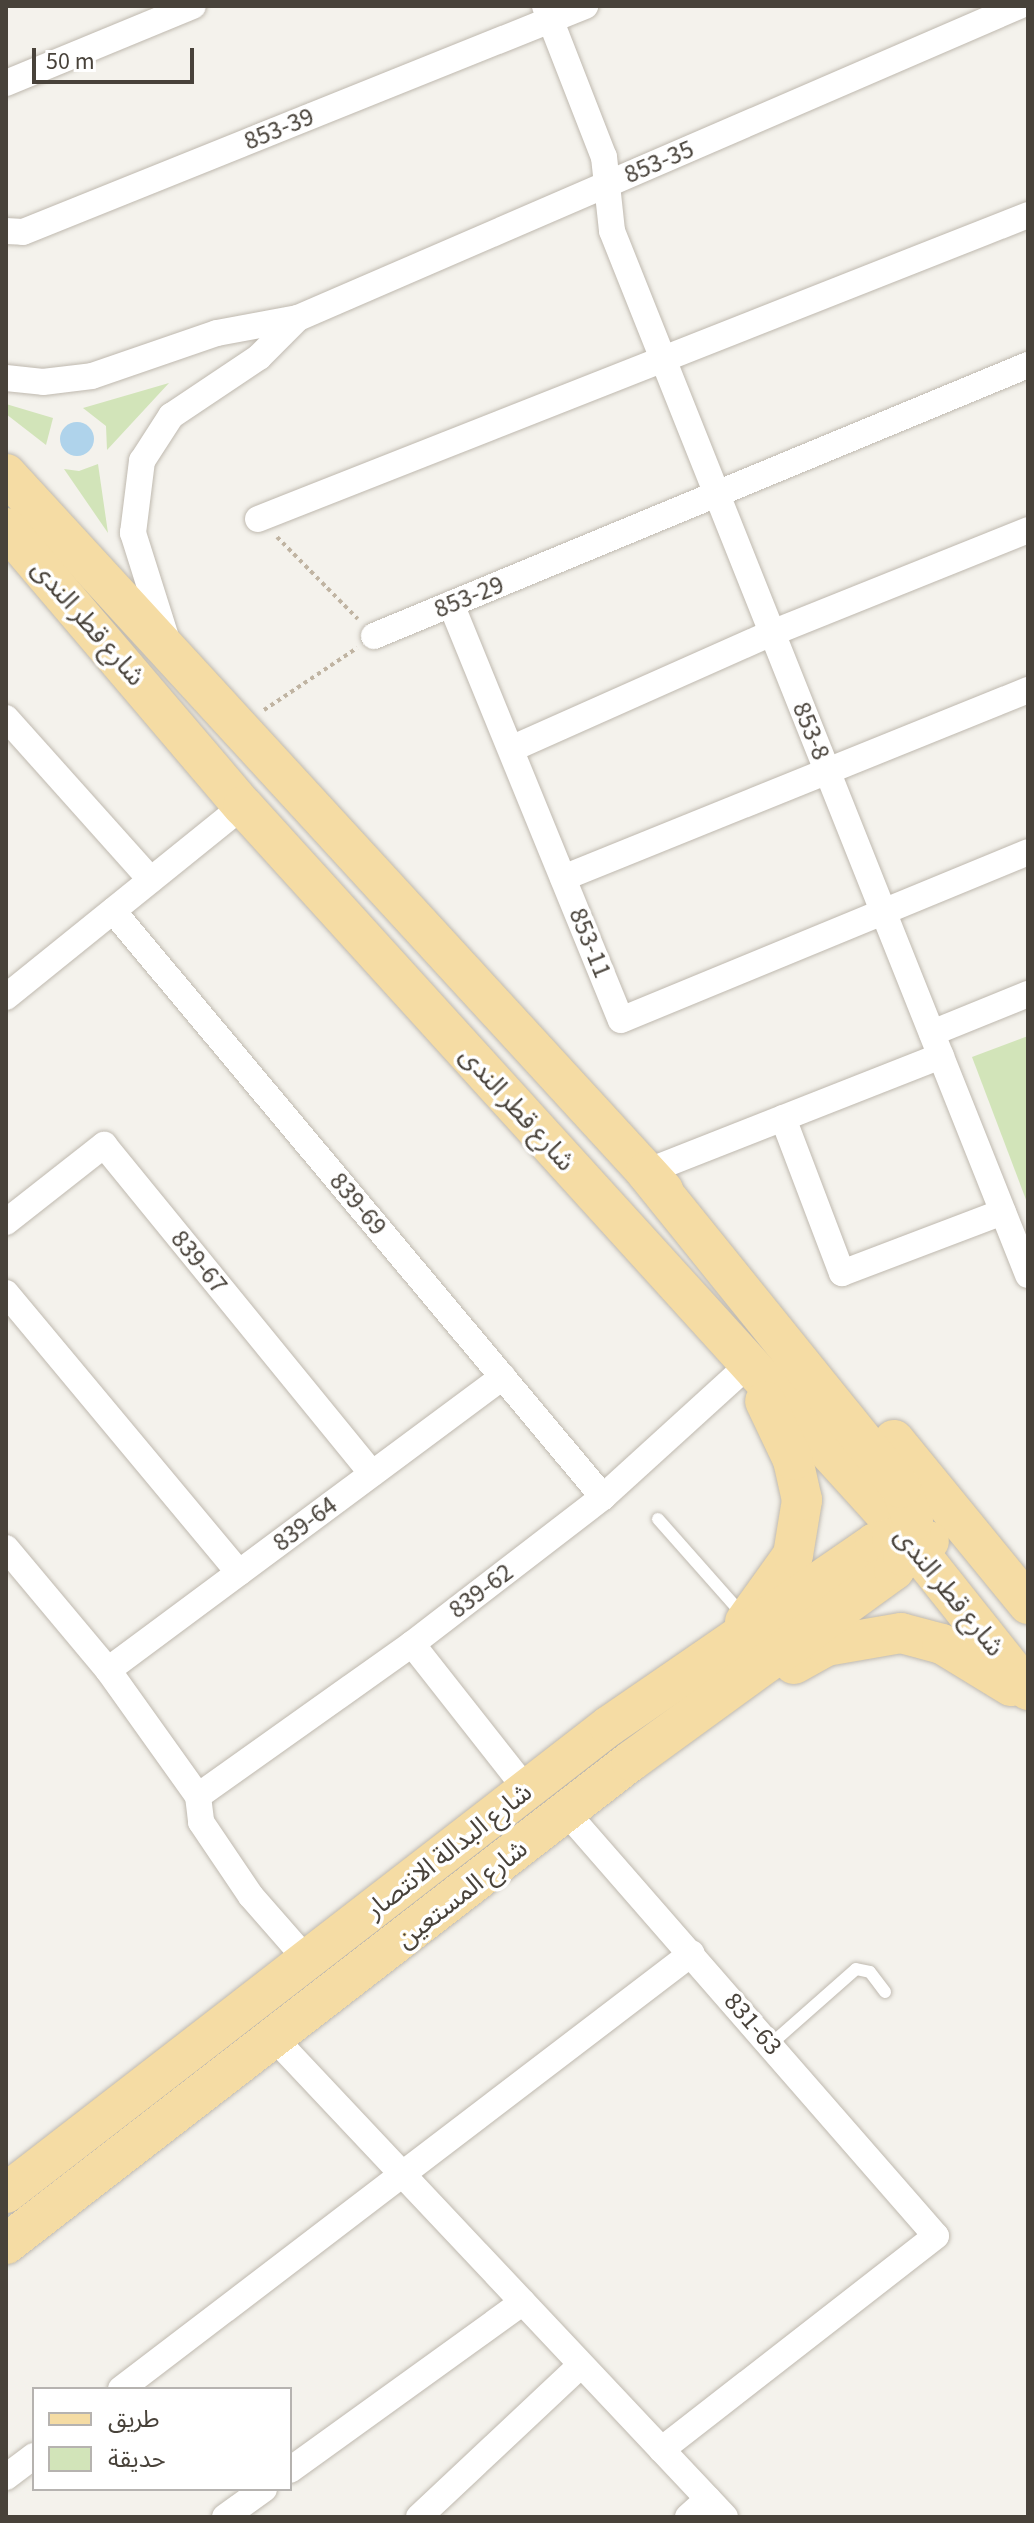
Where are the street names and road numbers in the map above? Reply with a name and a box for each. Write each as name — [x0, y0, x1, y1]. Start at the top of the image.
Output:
street label: 853-39 — [239, 101, 319, 157]
street label: 853-35 — [619, 133, 699, 191]
street label: شارع قطر الندى — [25, 554, 151, 692]
street label: 853-29 — [429, 569, 509, 625]
street label: 853-8 — [785, 697, 837, 765]
street label: 853-11 — [562, 903, 618, 983]
street label: شارع قطر الندى — [453, 1040, 581, 1178]
street label: 839-69 — [323, 1166, 393, 1242]
street label: 839-67 — [164, 1224, 234, 1300]
street label: 839-64 — [267, 1490, 343, 1558]
street label: شارع قطر الندى — [888, 1521, 1010, 1663]
street label: 839-62 — [443, 1557, 519, 1625]
street label: شارع البدالة الانتصار — [360, 1776, 538, 1926]
street label: شارع المستعين — [390, 1833, 534, 1955]
street label: 831-63 — [717, 1986, 789, 2062]

